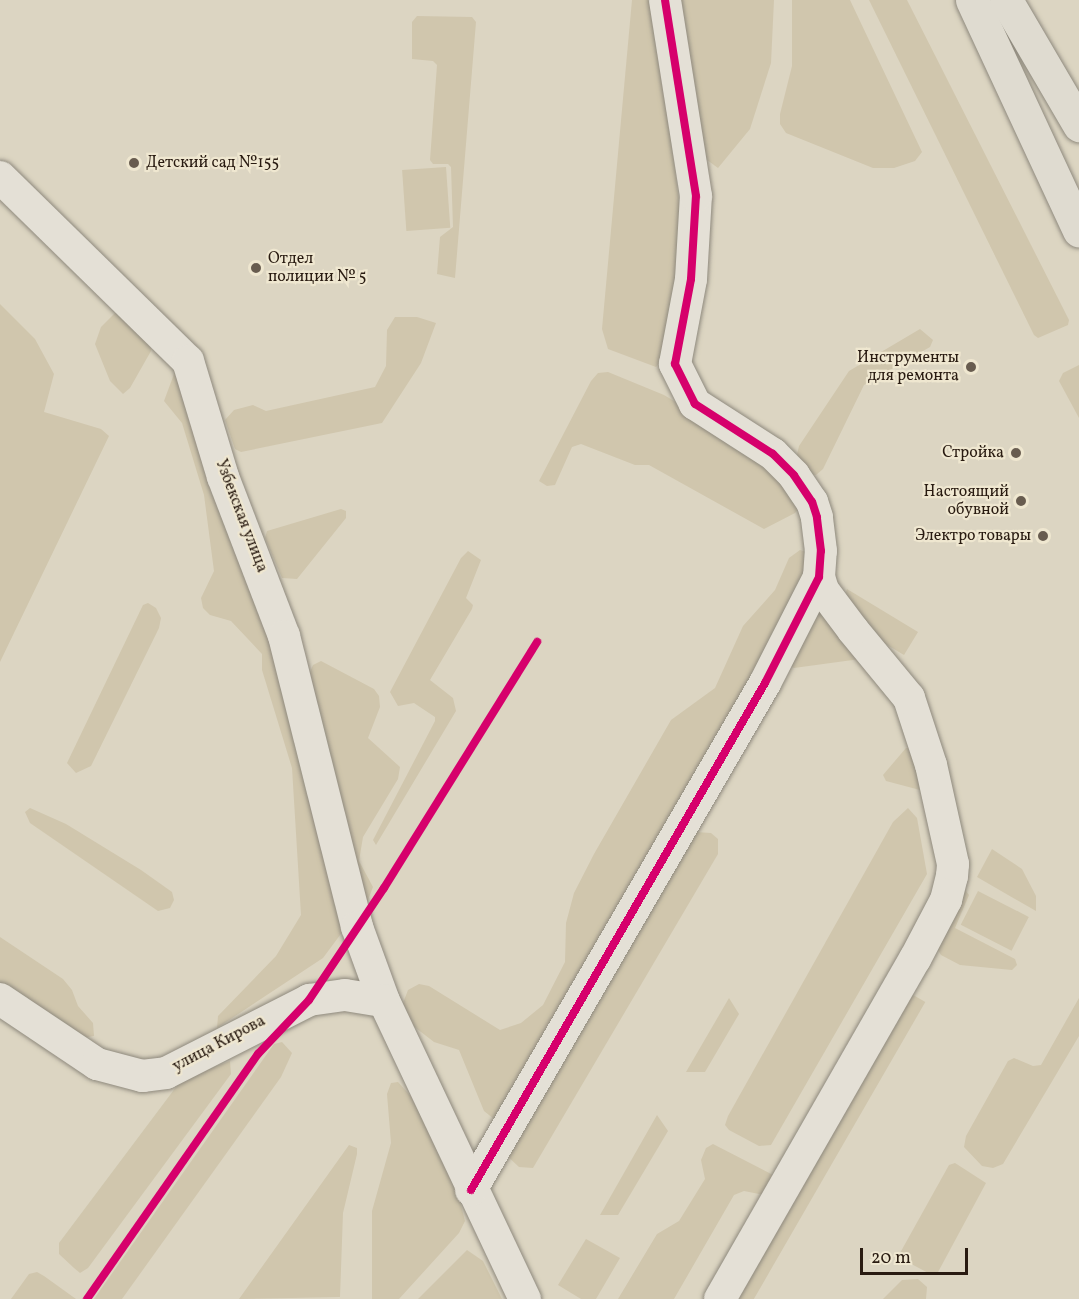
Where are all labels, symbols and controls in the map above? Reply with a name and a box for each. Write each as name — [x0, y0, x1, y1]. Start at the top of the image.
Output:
place label: Детский сад №155 — [146, 153, 279, 173]
marker: Детский сад №155 — [127, 156, 141, 170]
place label: Отдел полиции № 5 — [268, 249, 366, 287]
marker: Отдел полиции № 5 — [249, 261, 263, 275]
place label: Инструменты для ремонта — [857, 348, 959, 386]
marker: Инструменты для ремонта — [964, 360, 978, 374]
place label: Стройка — [942, 443, 1004, 463]
marker: Стройка — [1009, 446, 1023, 460]
street label: Узбекская улица — [211, 457, 271, 575]
place label: Настоящий обувной — [924, 482, 1009, 520]
marker: Настоящий обувной — [1014, 494, 1028, 508]
place label: Электро товары — [915, 526, 1031, 546]
marker: Электро товары — [1036, 529, 1050, 543]
street label: улица Кирова — [169, 1012, 269, 1076]
scale bar — [863, 1236, 971, 1274]
text: 20 m — [871, 1246, 911, 1271]

